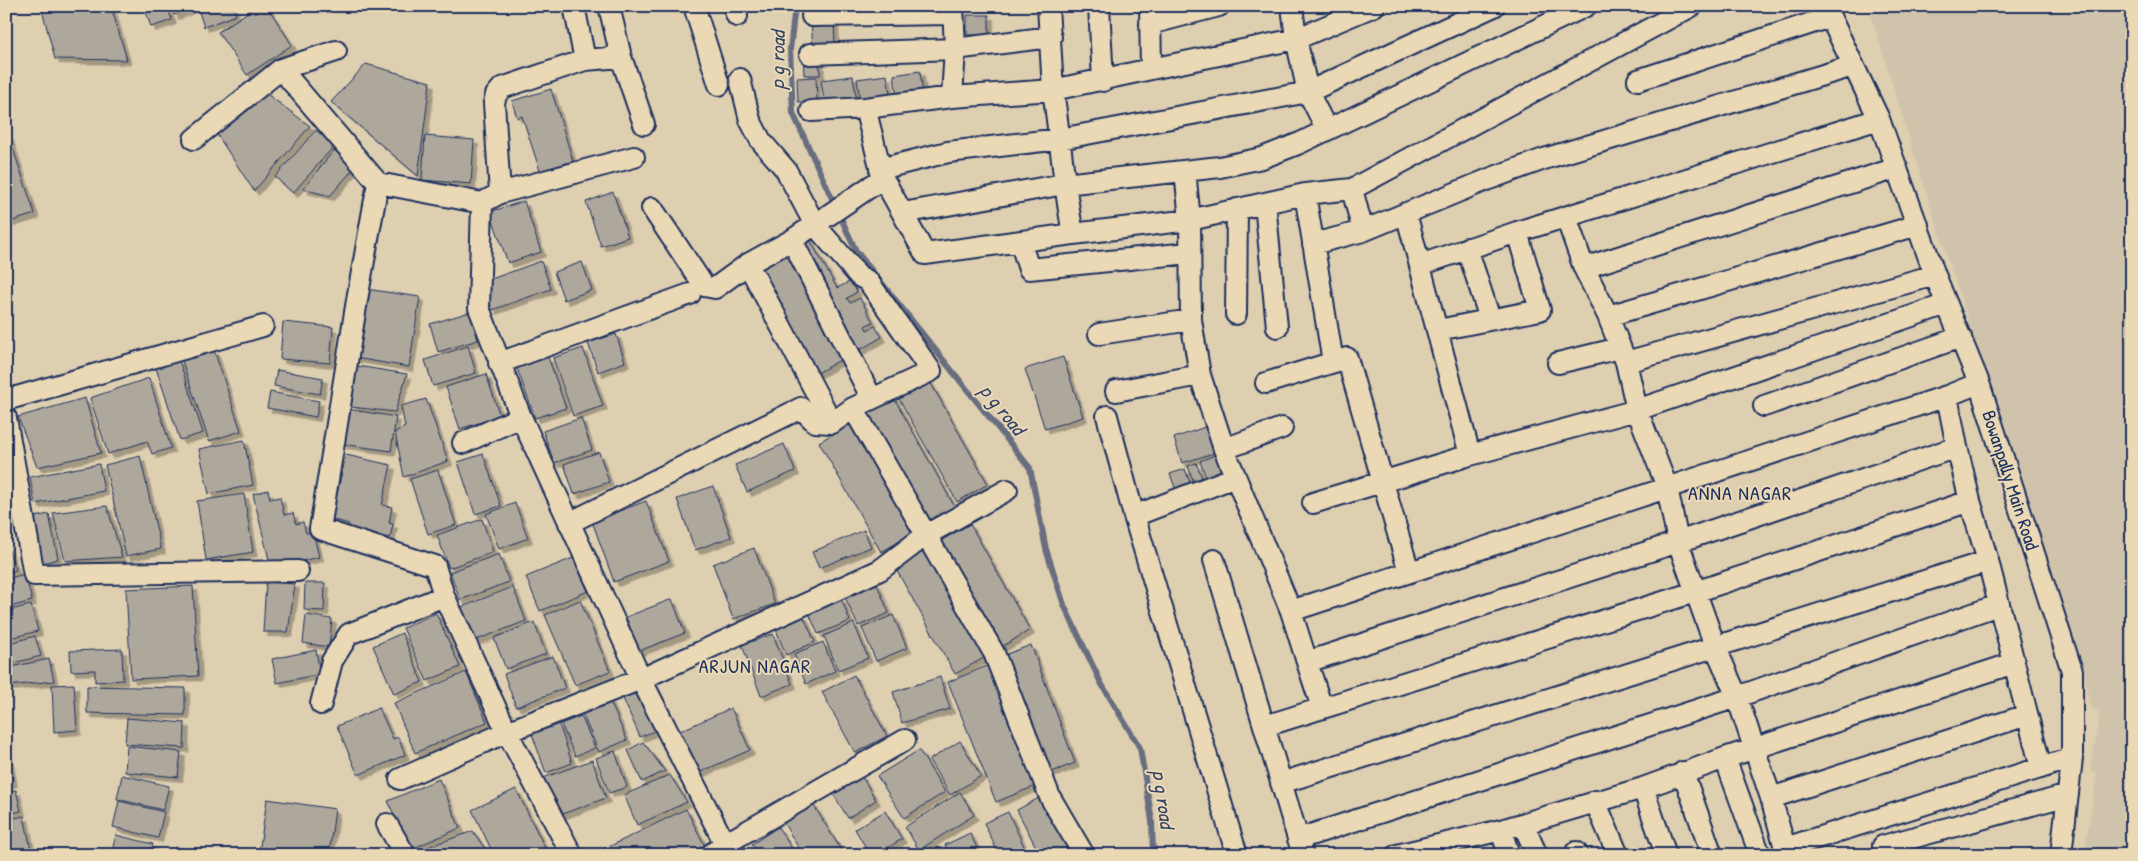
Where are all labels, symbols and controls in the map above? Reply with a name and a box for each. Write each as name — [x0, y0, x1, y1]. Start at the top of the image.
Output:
water label: p g road — [763, 28, 792, 90]
water label: p g road — [973, 377, 1034, 443]
street label: Bowanpally Main Road — [1976, 407, 2046, 554]
district label: ANNA NAGAR — [1688, 479, 1792, 506]
district label: ARJUN NAGAR — [699, 652, 811, 679]
water label: p g road — [1145, 767, 1182, 833]

